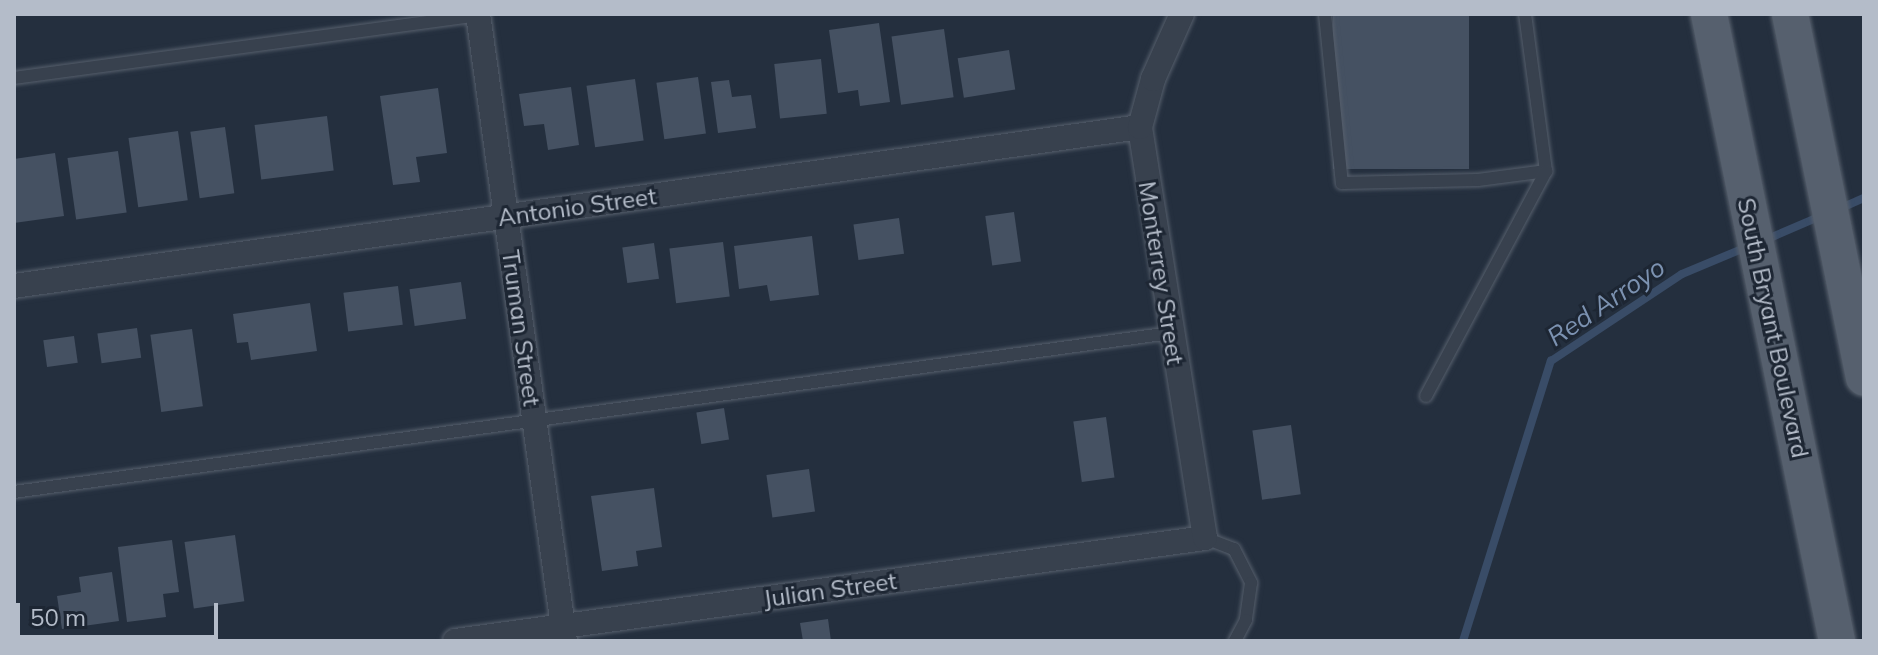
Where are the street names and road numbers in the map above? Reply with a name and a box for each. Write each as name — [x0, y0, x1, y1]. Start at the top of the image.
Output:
street label: Monterrey Street — [1132, 179, 1190, 367]
street label: Antonio Street — [496, 182, 658, 232]
street label: South Bryant Boulevard — [1731, 195, 1815, 461]
street label: Truman Street — [496, 248, 546, 408]
street label: Julian Street — [762, 566, 898, 614]

